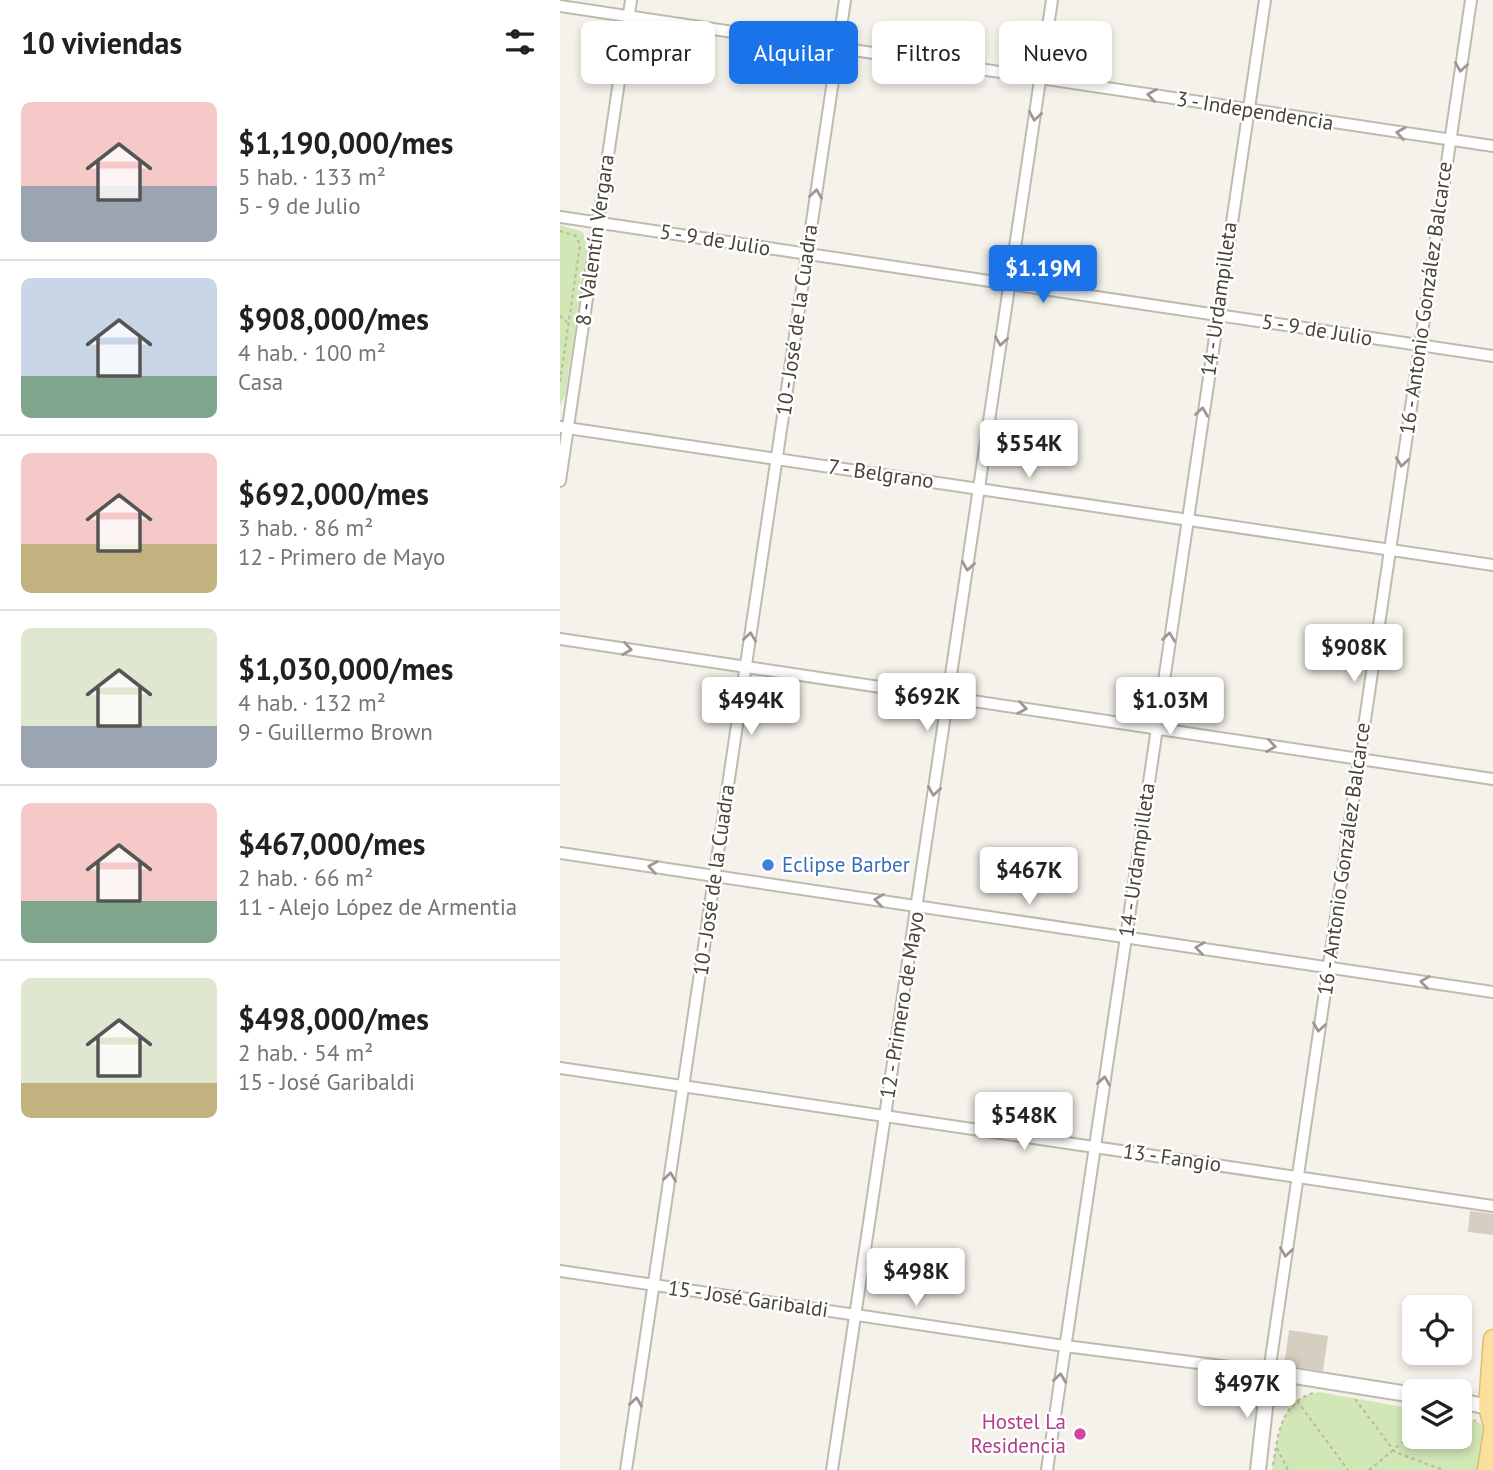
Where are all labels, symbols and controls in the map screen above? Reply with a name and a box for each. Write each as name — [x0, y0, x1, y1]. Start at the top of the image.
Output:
chip: Comprar — [581, 21, 715, 84]
chip: Alquilar — [729, 21, 858, 84]
chip: Filtros — [872, 21, 985, 84]
chip: Nuevo — [999, 21, 1112, 84]
text: 10 viviendas — [21, 23, 182, 62]
icon: filters — [501, 23, 539, 61]
one-way arrow — [1454, 62, 1469, 73]
street label: 3 - Independencia — [1174, 85, 1336, 136]
one-way arrow — [1146, 88, 1158, 103]
one-way arrow — [1028, 110, 1043, 122]
text: $1,190,000/mes — [238, 123, 454, 162]
one-way arrow — [1395, 125, 1407, 140]
icon: home — [77, 130, 161, 214]
street label: 8 - Valentín Vergara — [569, 152, 620, 327]
street label: 16 - Antonio González Balcarce — [1393, 160, 1458, 436]
text: 5 hab. · 133 m² — [238, 162, 386, 191]
one-way arrow — [808, 188, 823, 200]
text: 5 - 9 de Julio — [238, 191, 361, 220]
street label: 5 - 9 de Julio — [658, 217, 772, 262]
street label: 14 - Urdampilleta — [1194, 220, 1243, 378]
street label: 10 - José de la Cuadra — [770, 223, 823, 417]
pin: $1.19M — [986, 246, 1100, 305]
text: $1.19M — [1005, 253, 1081, 282]
text: $908,000/mes — [238, 299, 429, 338]
icon: home — [77, 306, 161, 390]
street label: 5 - 9 de Julio — [1260, 307, 1374, 352]
one-way arrow — [994, 335, 1009, 347]
text: 4 hab. · 100 m² — [238, 338, 386, 367]
text: Casa — [238, 367, 283, 396]
one-way arrow — [1195, 406, 1210, 418]
pin: $554K — [980, 420, 1078, 480]
text: $554K — [996, 428, 1062, 457]
street label: 7 - Belgrano — [827, 453, 936, 494]
one-way arrow — [1394, 456, 1409, 468]
text: $692,000/mes — [238, 474, 429, 513]
icon: home — [77, 481, 161, 565]
text: 3 hab. · 86 m² — [238, 513, 373, 542]
text: 12 - Primero de Mayo — [238, 542, 445, 571]
one-way arrow — [960, 560, 975, 572]
pin: $908K — [1305, 624, 1403, 684]
one-way arrow — [1161, 631, 1176, 643]
one-way arrow — [742, 632, 757, 643]
text: $908K — [1321, 632, 1387, 661]
one-way arrow — [622, 641, 633, 656]
text: $1,030,000/mes — [238, 649, 454, 688]
icon: home — [77, 656, 161, 740]
pin: $692K — [878, 674, 976, 733]
pin: $494K — [702, 678, 800, 737]
pin: $1.03M — [1113, 678, 1227, 737]
text: $692K — [894, 681, 960, 710]
text: $494K — [718, 685, 784, 714]
text: $1.03M — [1132, 685, 1208, 714]
text: 4 hab. · 132 m² — [238, 688, 386, 717]
one-way arrow — [1016, 700, 1028, 715]
text: 9 - Guillermo Brown — [238, 717, 433, 746]
street label: 16 - Antonio González Balcarce — [1311, 721, 1376, 997]
one-way arrow — [1265, 738, 1277, 753]
street label: 14 - Urdampilleta — [1112, 781, 1161, 939]
street label: 10 - José de la Cuadra — [687, 783, 740, 977]
one-way arrow — [927, 785, 942, 797]
text: $467,000/mes — [238, 824, 425, 863]
icon: home — [77, 831, 161, 915]
pin: $467K — [980, 848, 1078, 907]
place label: Eclipse Barber — [782, 851, 910, 878]
text: $467K — [996, 855, 1062, 884]
marker: Eclipse Barber — [760, 857, 776, 873]
one-way arrow — [648, 860, 659, 875]
text: 2 hab. · 66 m² — [238, 863, 373, 892]
text: 11 - Alejo López de Armentia — [238, 892, 517, 921]
one-way arrow — [873, 893, 884, 908]
street label: 12 - Primero de Mayo — [873, 909, 930, 1100]
one-way arrow — [1195, 941, 1206, 956]
one-way arrow — [1420, 975, 1431, 990]
text: $498,000/mes — [238, 999, 429, 1038]
icon: home — [77, 1006, 161, 1090]
one-way arrow — [1312, 1021, 1327, 1032]
text: 2 hab. · 54 m² — [238, 1038, 373, 1067]
text: 15 - José Garibaldi — [238, 1067, 415, 1096]
one-way arrow — [1097, 1075, 1112, 1086]
pin: $548K — [975, 1092, 1073, 1152]
text: $548K — [991, 1100, 1057, 1129]
street label: 13 - Fangio — [1121, 1137, 1223, 1178]
one-way arrow — [662, 1172, 677, 1183]
one-way arrow — [1279, 1246, 1294, 1257]
pin: $498K — [867, 1248, 965, 1308]
text: $498K — [883, 1256, 949, 1285]
street label: 15 - José Garibaldi — [666, 1274, 830, 1323]
map controls — [1402, 1295, 1472, 1449]
button: locate — [1402, 1295, 1472, 1365]
pin: $497K — [1198, 1360, 1296, 1420]
text: $497K — [1214, 1368, 1280, 1397]
one-way arrow — [1053, 1372, 1068, 1384]
button: layers — [1402, 1379, 1472, 1449]
one-way arrow — [629, 1397, 644, 1408]
place label: Hostel La Residencia — [970, 1408, 1066, 1459]
marker: Hostel La Residencia — [1072, 1426, 1088, 1442]

